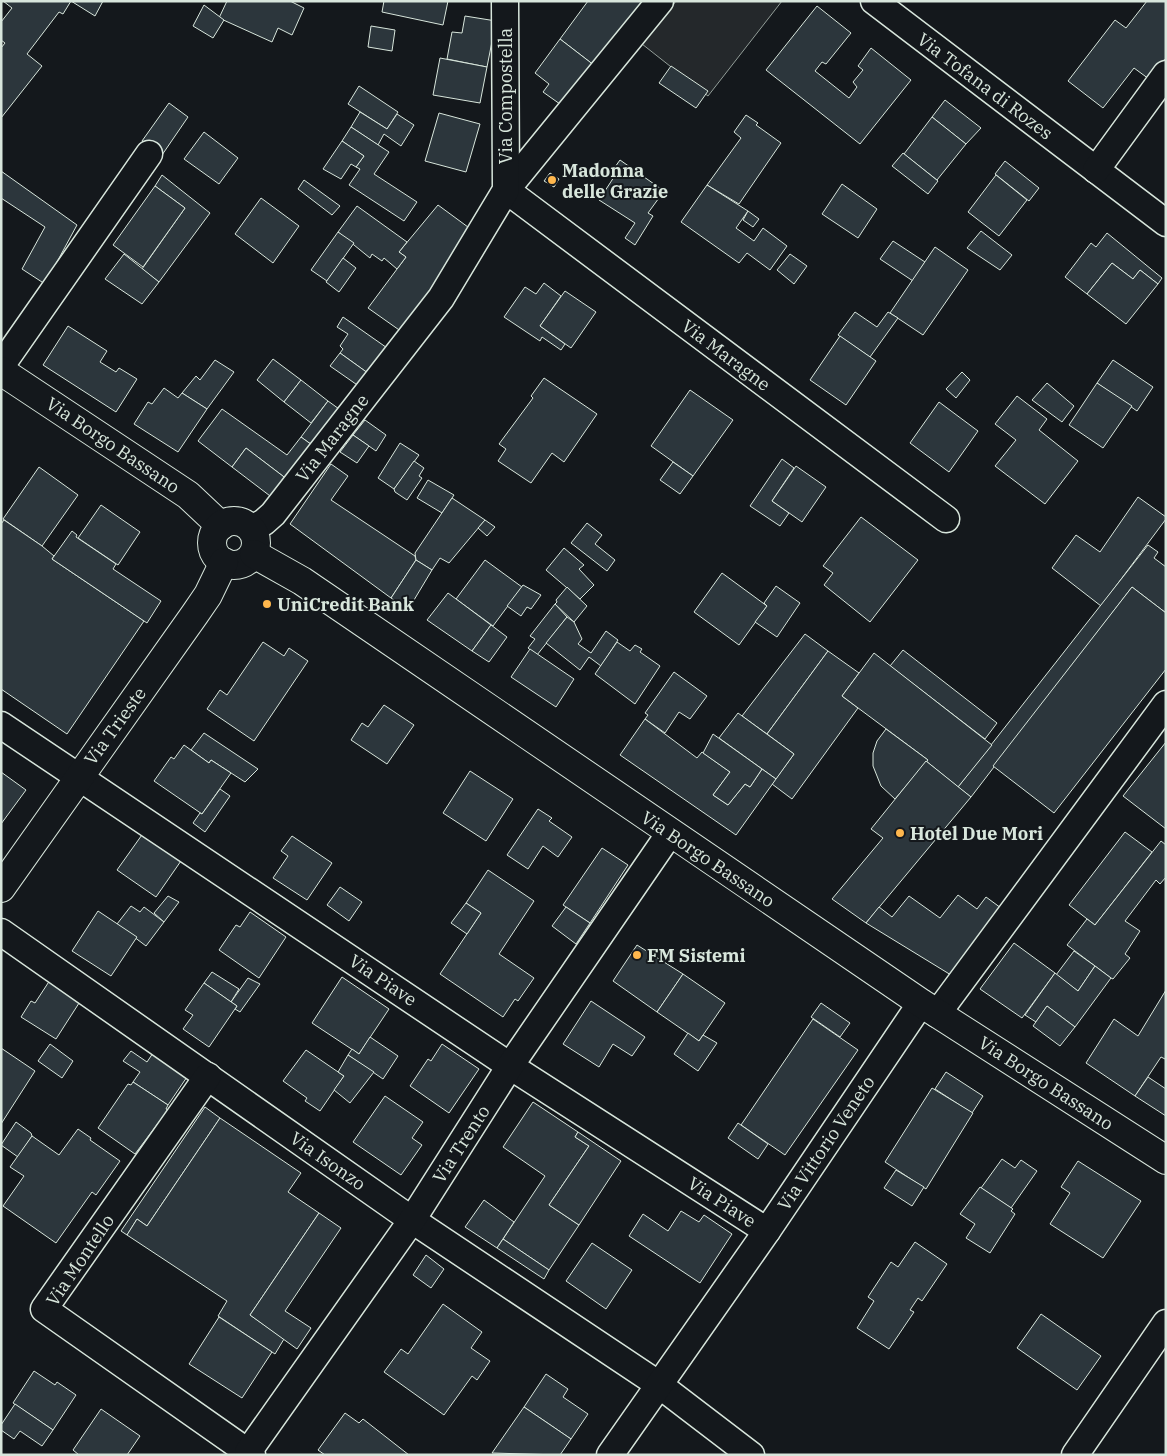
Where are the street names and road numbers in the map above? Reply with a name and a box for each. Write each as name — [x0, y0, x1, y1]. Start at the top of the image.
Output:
street label: Via Compostella — [494, 27, 517, 164]
street label: Via Tofana di Rozes — [913, 28, 1057, 144]
street label: Via Maragne — [677, 314, 775, 396]
street label: Via Maragne — [290, 389, 374, 487]
street label: Via Borgo Bassano — [42, 392, 184, 498]
street label: Via Trieste — [79, 683, 151, 769]
street label: Via Borgo Bassano — [637, 806, 779, 912]
street label: Via Piave — [345, 949, 421, 1011]
street label: Via Borgo Bassano — [974, 1031, 1118, 1135]
street label: Via Vittorio Veneto — [772, 1071, 880, 1215]
street label: Via Trento — [427, 1101, 495, 1187]
street label: Via Isonzo — [286, 1127, 370, 1195]
street label: Via Piave — [684, 1171, 760, 1233]
street label: Via Montello — [41, 1210, 119, 1310]

